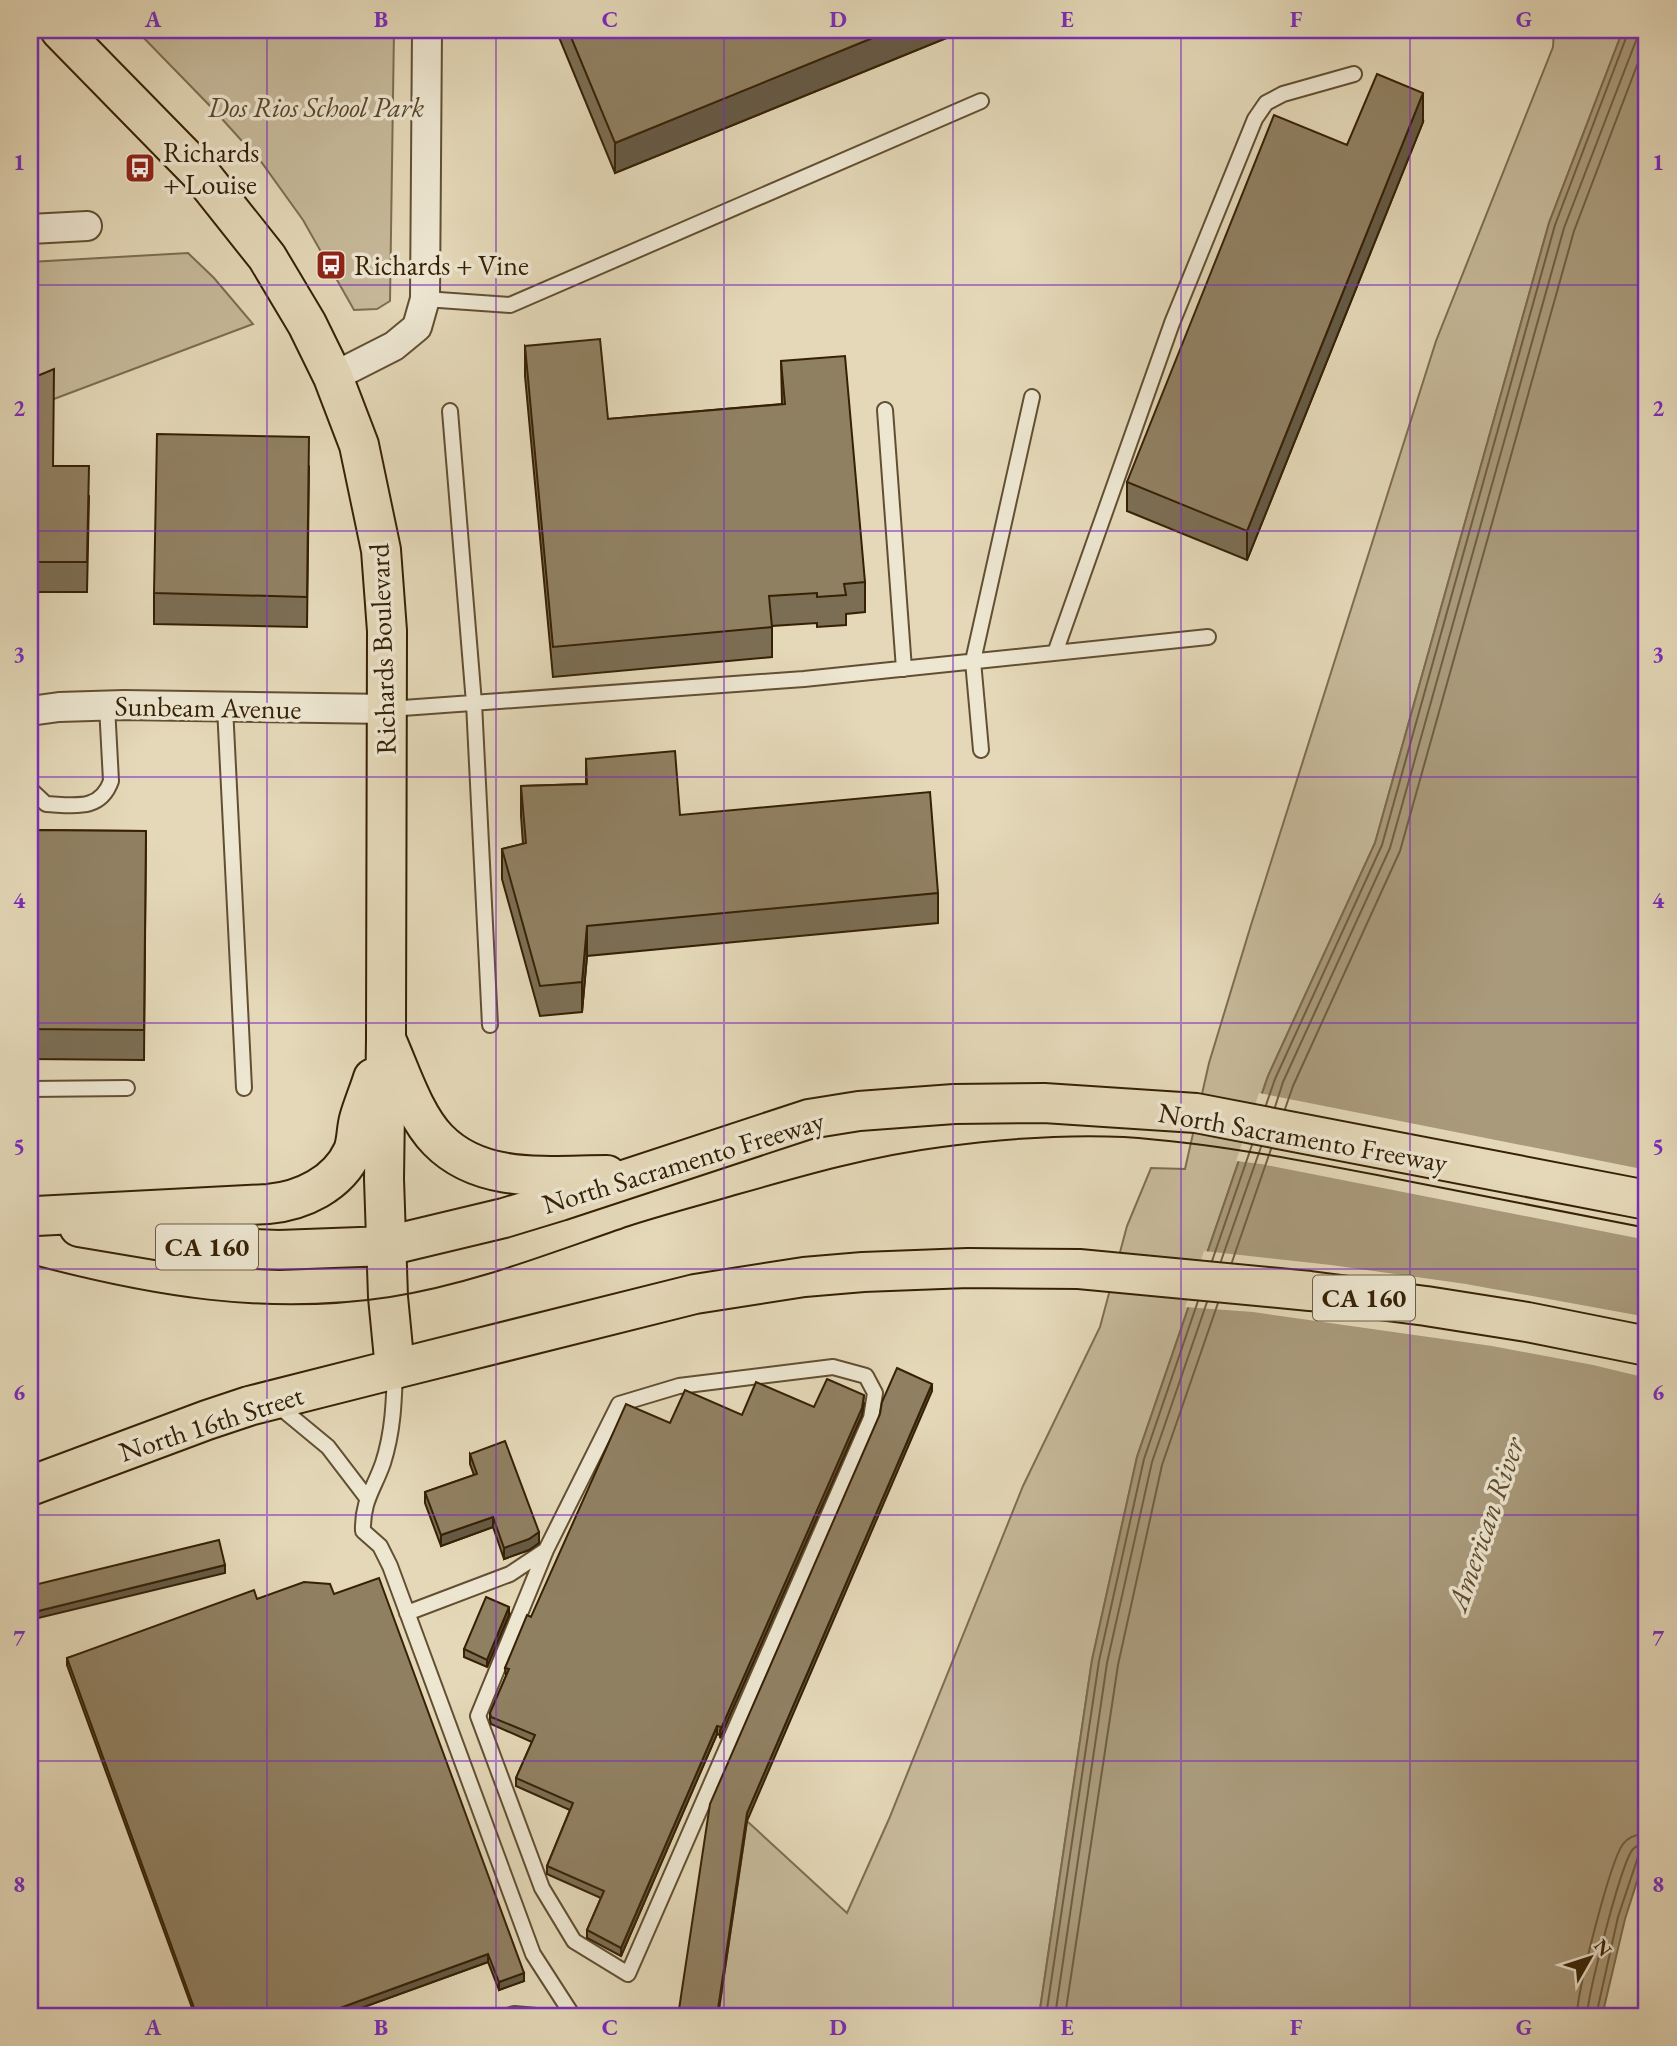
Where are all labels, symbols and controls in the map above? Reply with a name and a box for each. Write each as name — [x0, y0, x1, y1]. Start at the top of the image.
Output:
text: A — [144, 4, 162, 34]
text: B — [374, 4, 388, 34]
text: C — [602, 4, 618, 34]
text: D — [829, 4, 847, 34]
text: E — [1060, 4, 1074, 34]
text: F — [1290, 4, 1303, 34]
text: G — [1516, 4, 1532, 34]
park label: Dos Rios School Park — [207, 89, 424, 125]
place label: Richards + Louise — [163, 134, 259, 202]
text: 1 — [13, 147, 25, 177]
text: 1 — [1652, 147, 1664, 177]
bus stop icon: Richards + Louise — [123, 151, 157, 185]
place label: Richards + Vine — [354, 247, 529, 283]
bus stop icon: Richards + Vine — [314, 248, 348, 282]
text: 2 — [13, 393, 25, 423]
text: 2 — [1652, 393, 1664, 423]
street label: Richards Boulevard — [360, 542, 404, 755]
text: 3 — [13, 639, 25, 669]
text: 3 — [1652, 639, 1664, 669]
street label: Sunbeam Avenue — [114, 687, 302, 727]
text: 4 — [13, 885, 26, 915]
text: 4 — [1652, 885, 1665, 915]
street label: North Sacramento Freeway — [1156, 1094, 1451, 1180]
street label: North Sacramento Freeway — [538, 1102, 829, 1222]
text: 5 — [13, 1131, 25, 1161]
text: 5 — [1652, 1131, 1664, 1161]
road number: CA 160 — [156, 1224, 258, 1270]
road number: CA 160 — [1313, 1275, 1415, 1320]
street label: North 16th Street — [114, 1376, 308, 1470]
text: 6 — [13, 1377, 25, 1407]
text: 6 — [1652, 1377, 1664, 1407]
water label: American River — [1436, 1430, 1533, 1618]
text: 7 — [13, 1623, 26, 1653]
text: 7 — [1652, 1623, 1665, 1653]
text: 8 — [13, 1869, 25, 1899]
text: 8 — [1652, 1869, 1664, 1899]
north arrow — [1554, 1924, 1624, 1994]
text: N — [1588, 1934, 1618, 1962]
text: A — [144, 2012, 162, 2042]
text: B — [374, 2012, 388, 2042]
text: C — [602, 2012, 618, 2042]
text: D — [829, 2012, 847, 2042]
text: E — [1060, 2012, 1074, 2042]
text: F — [1290, 2012, 1303, 2042]
text: G — [1516, 2012, 1532, 2042]

